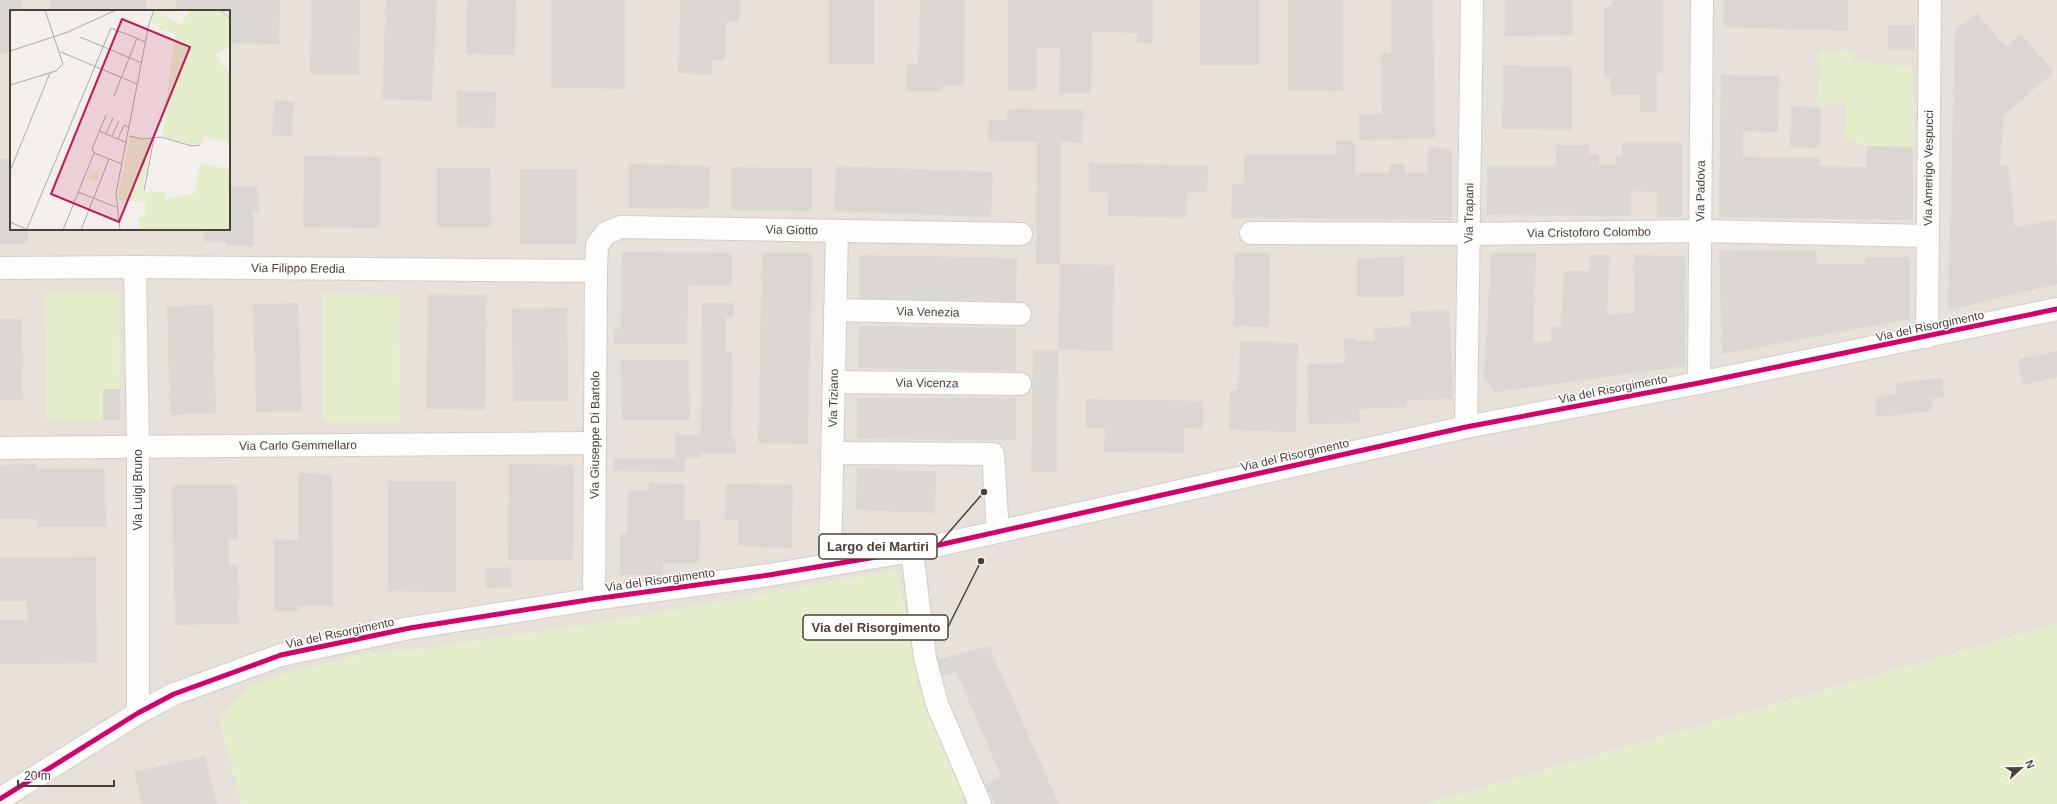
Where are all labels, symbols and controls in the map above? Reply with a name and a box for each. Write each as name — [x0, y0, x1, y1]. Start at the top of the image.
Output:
inset map — [10, 10, 230, 230]
street label: Via Amerigo Vespucci — [1921, 110, 1936, 226]
street label: Via Padova — [1693, 160, 1708, 222]
street label: Via Trapani — [1462, 183, 1476, 243]
street label: Via Giotto — [765, 223, 819, 237]
street label: Via Cristoforo Colombo — [1527, 225, 1651, 240]
street label: Via Filippo Eredia — [251, 261, 345, 276]
street label: Via Venezia — [896, 304, 960, 320]
street label: Via del Risorgimento — [1874, 308, 1986, 344]
street label: Via Tiziano — [826, 368, 841, 427]
street label: Via Giuseppe Di Bartolo — [588, 371, 602, 499]
street label: Via del Risorgimento — [1557, 372, 1669, 406]
street label: Via Vicenza — [895, 376, 959, 390]
street label: Via del Risorgimento — [1240, 436, 1351, 474]
street label: Via Carlo Gemmellaro — [239, 438, 357, 453]
street label: Via Luigi Bruno — [131, 449, 145, 531]
callout: Largo dei Martiri — [819, 534, 937, 559]
text: Largo dei Martiri — [827, 539, 929, 554]
street label: Via del Risorgimento — [604, 565, 716, 595]
street label: Via del Risorgimento — [284, 615, 396, 651]
callout: Via del Risorgimento — [803, 615, 948, 640]
text: Via del Risorgimento — [811, 620, 941, 635]
north arrow — [2001, 748, 2041, 788]
text: N — [2023, 758, 2037, 770]
scale bar — [18, 762, 114, 788]
text: 20 m — [24, 769, 51, 783]

